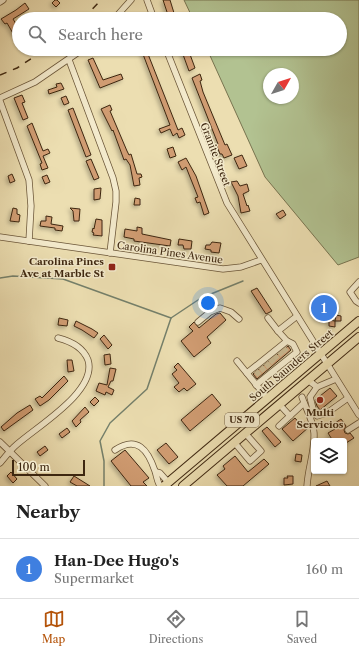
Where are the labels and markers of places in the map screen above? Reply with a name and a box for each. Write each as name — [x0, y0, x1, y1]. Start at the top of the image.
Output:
place label: Carolina Pines Ave at Marble St — [19, 255, 104, 280]
marker: Carolina Pines Ave at Marble St — [107, 262, 117, 272]
pin: 1 — [311, 293, 337, 323]
marker: Multi Servicios — [315, 395, 325, 405]
place label: Multi Servicios — [296, 406, 344, 431]

